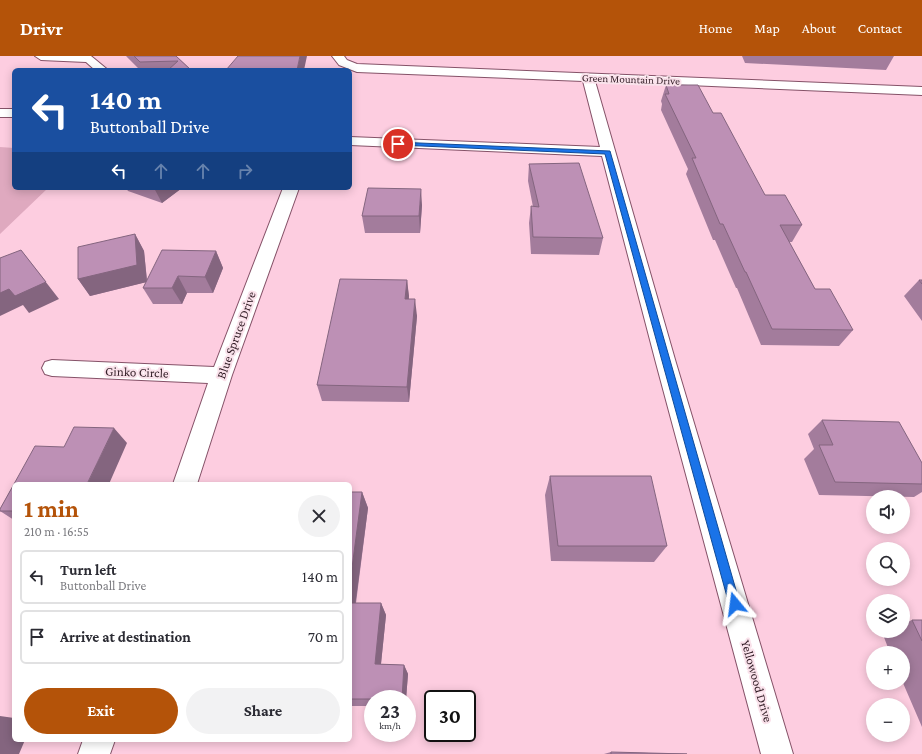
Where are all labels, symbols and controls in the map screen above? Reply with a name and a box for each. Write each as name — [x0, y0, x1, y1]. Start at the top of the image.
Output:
text: Drivr — [20, 18, 63, 39]
text: Home — [699, 20, 732, 36]
text: Map — [754, 20, 780, 36]
text: About — [802, 20, 836, 36]
text: Contact — [858, 20, 902, 36]
street label: Green Mountain Drive — [582, 71, 680, 87]
icon: left — [24, 84, 76, 136]
text: 140 m — [90, 84, 162, 115]
text: Buttonball Drive — [90, 117, 209, 137]
pin — [381, 127, 415, 161]
icon: arrive — [387, 133, 409, 155]
icon: left — [108, 160, 130, 182]
icon: ahead — [150, 160, 172, 182]
icon: ahead — [192, 160, 214, 182]
icon: right — [234, 160, 256, 182]
street label: Blue Spruce Drive — [213, 289, 259, 381]
street label: Ginko Circle — [105, 363, 169, 381]
map controls — [866, 490, 910, 742]
button: sound — [866, 490, 910, 534]
text: 1 min — [24, 495, 79, 522]
button: close — [298, 495, 340, 537]
text: 210 m · 16:55 — [24, 524, 89, 539]
button: search — [866, 542, 910, 586]
text: Turn left — [60, 562, 116, 578]
icon: left — [26, 566, 48, 588]
text: 140 m — [302, 569, 338, 585]
text: Buttonball Drive — [60, 578, 146, 593]
position arrow — [714, 583, 756, 625]
button: layers — [866, 594, 910, 638]
icon: arrive — [26, 626, 48, 648]
text: Arrive at destination — [60, 629, 191, 645]
text: 70 m — [308, 629, 338, 645]
street label: Yellowood Drive — [738, 638, 776, 724]
button: + — [866, 646, 910, 690]
button: Exit — [24, 688, 178, 734]
button: Share — [186, 688, 340, 734]
speed limit sign: 30 — [424, 690, 476, 742]
button: − — [866, 698, 910, 742]
text: 23 — [380, 700, 400, 722]
text: km/h — [379, 720, 401, 731]

